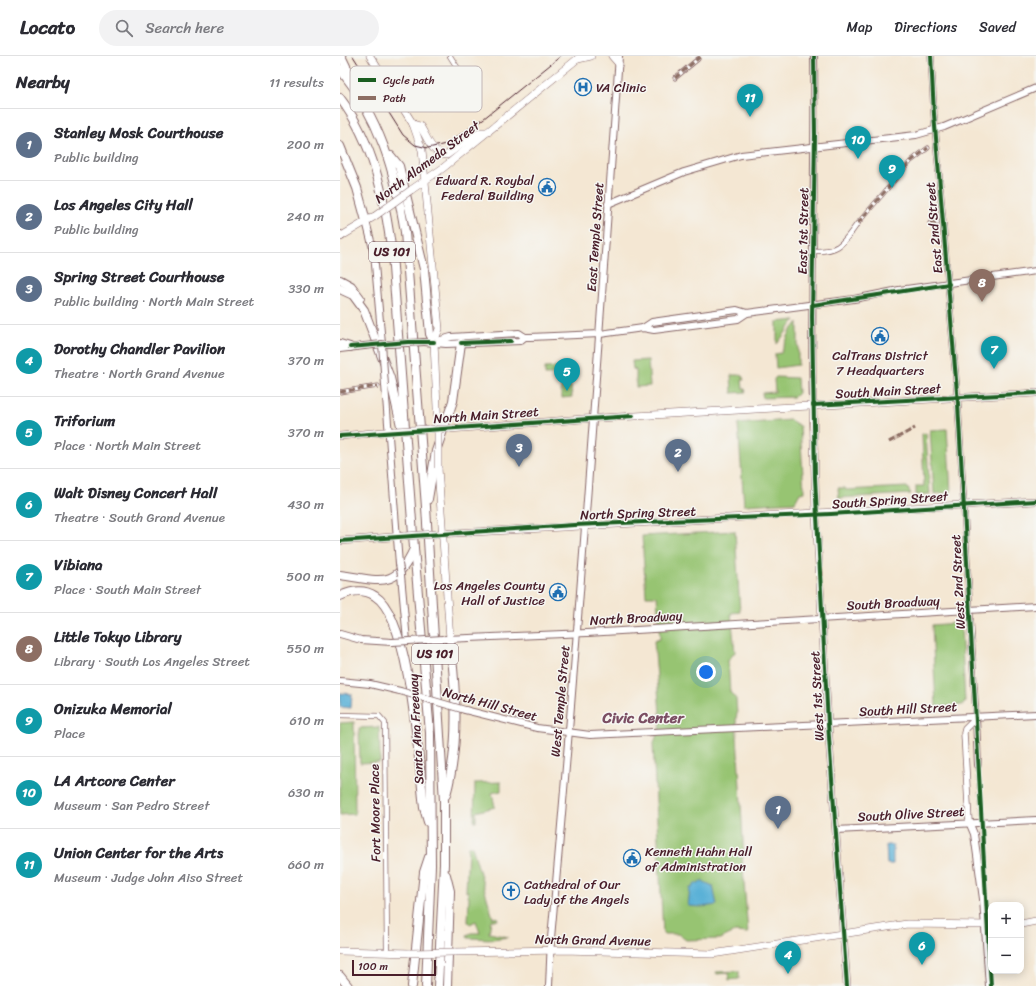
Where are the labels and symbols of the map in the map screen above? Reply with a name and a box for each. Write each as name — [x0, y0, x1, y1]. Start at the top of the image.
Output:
legend — [350, 66, 482, 112]
text: Cycle path — [383, 71, 435, 90]
place label: VA Clinic — [596, 76, 647, 99]
hospital icon: VA Clinic — [573, 77, 593, 97]
pin: 11 — [737, 84, 763, 117]
text: Path — [383, 89, 406, 108]
street label: North Alameda Street — [369, 114, 485, 209]
pin: 10 — [845, 126, 871, 159]
pin: 9 — [879, 155, 905, 188]
place label: Edward R. Roybal Federal Building — [435, 169, 534, 207]
public building icon: Edward R. Roybal Federal Building — [537, 177, 557, 197]
street label: East Temple Street — [580, 181, 610, 292]
street label: East 2nd Street — [919, 181, 949, 275]
street label: East 1st Street — [791, 187, 815, 275]
road number: US 101 — [369, 242, 415, 262]
pin: 8 — [969, 269, 995, 302]
public building icon: CalTrans District 7 Headquarters — [870, 326, 890, 346]
pin: 7 — [981, 336, 1007, 369]
place label: CalTrans District 7 Headquarters — [832, 344, 929, 382]
pin: 5 — [554, 358, 580, 391]
street label: South Main Street — [835, 377, 942, 405]
street label: North Main Street — [433, 400, 540, 430]
pin: 3 — [506, 434, 532, 467]
pin: 2 — [665, 439, 691, 472]
street label: South Spring Street — [831, 484, 950, 516]
street label: North Spring Street — [580, 499, 697, 527]
street label: West 2nd Street — [944, 534, 972, 630]
place label: Los Angeles County Hall of Justice — [434, 574, 545, 612]
public building icon: Los Angeles County Hall of Justice — [548, 582, 568, 602]
street label: South Broadway — [846, 589, 941, 617]
street label: North Broadway — [589, 604, 683, 632]
road number: US 101 — [412, 644, 458, 664]
street label: West Temple Street — [544, 644, 576, 758]
street label: West 1st Street — [803, 650, 831, 742]
your location — [696, 662, 716, 682]
street label: Santa Ana Freeway — [402, 673, 430, 785]
street label: North Hill Street — [440, 680, 540, 728]
street label: South Hill Street — [858, 695, 958, 723]
district label: Civic Center — [601, 705, 685, 731]
street label: Fort Moore Place — [363, 764, 387, 862]
pin: 1 — [765, 796, 791, 829]
street label: South Olive Street — [857, 800, 965, 828]
place label: Kenneth Hahn Hall of Administration — [645, 840, 752, 878]
public building icon: Kenneth Hahn Hall of Administration — [622, 848, 642, 868]
place label: Cathedral of Our Lady of the Angels — [524, 873, 630, 911]
church icon: Cathedral of Our Lady of the Angels — [501, 881, 521, 901]
street label: North Grand Avenue — [535, 927, 651, 953]
pin: 6 — [909, 932, 935, 965]
pin: 4 — [775, 941, 801, 974]
scale bar — [352, 958, 436, 977]

